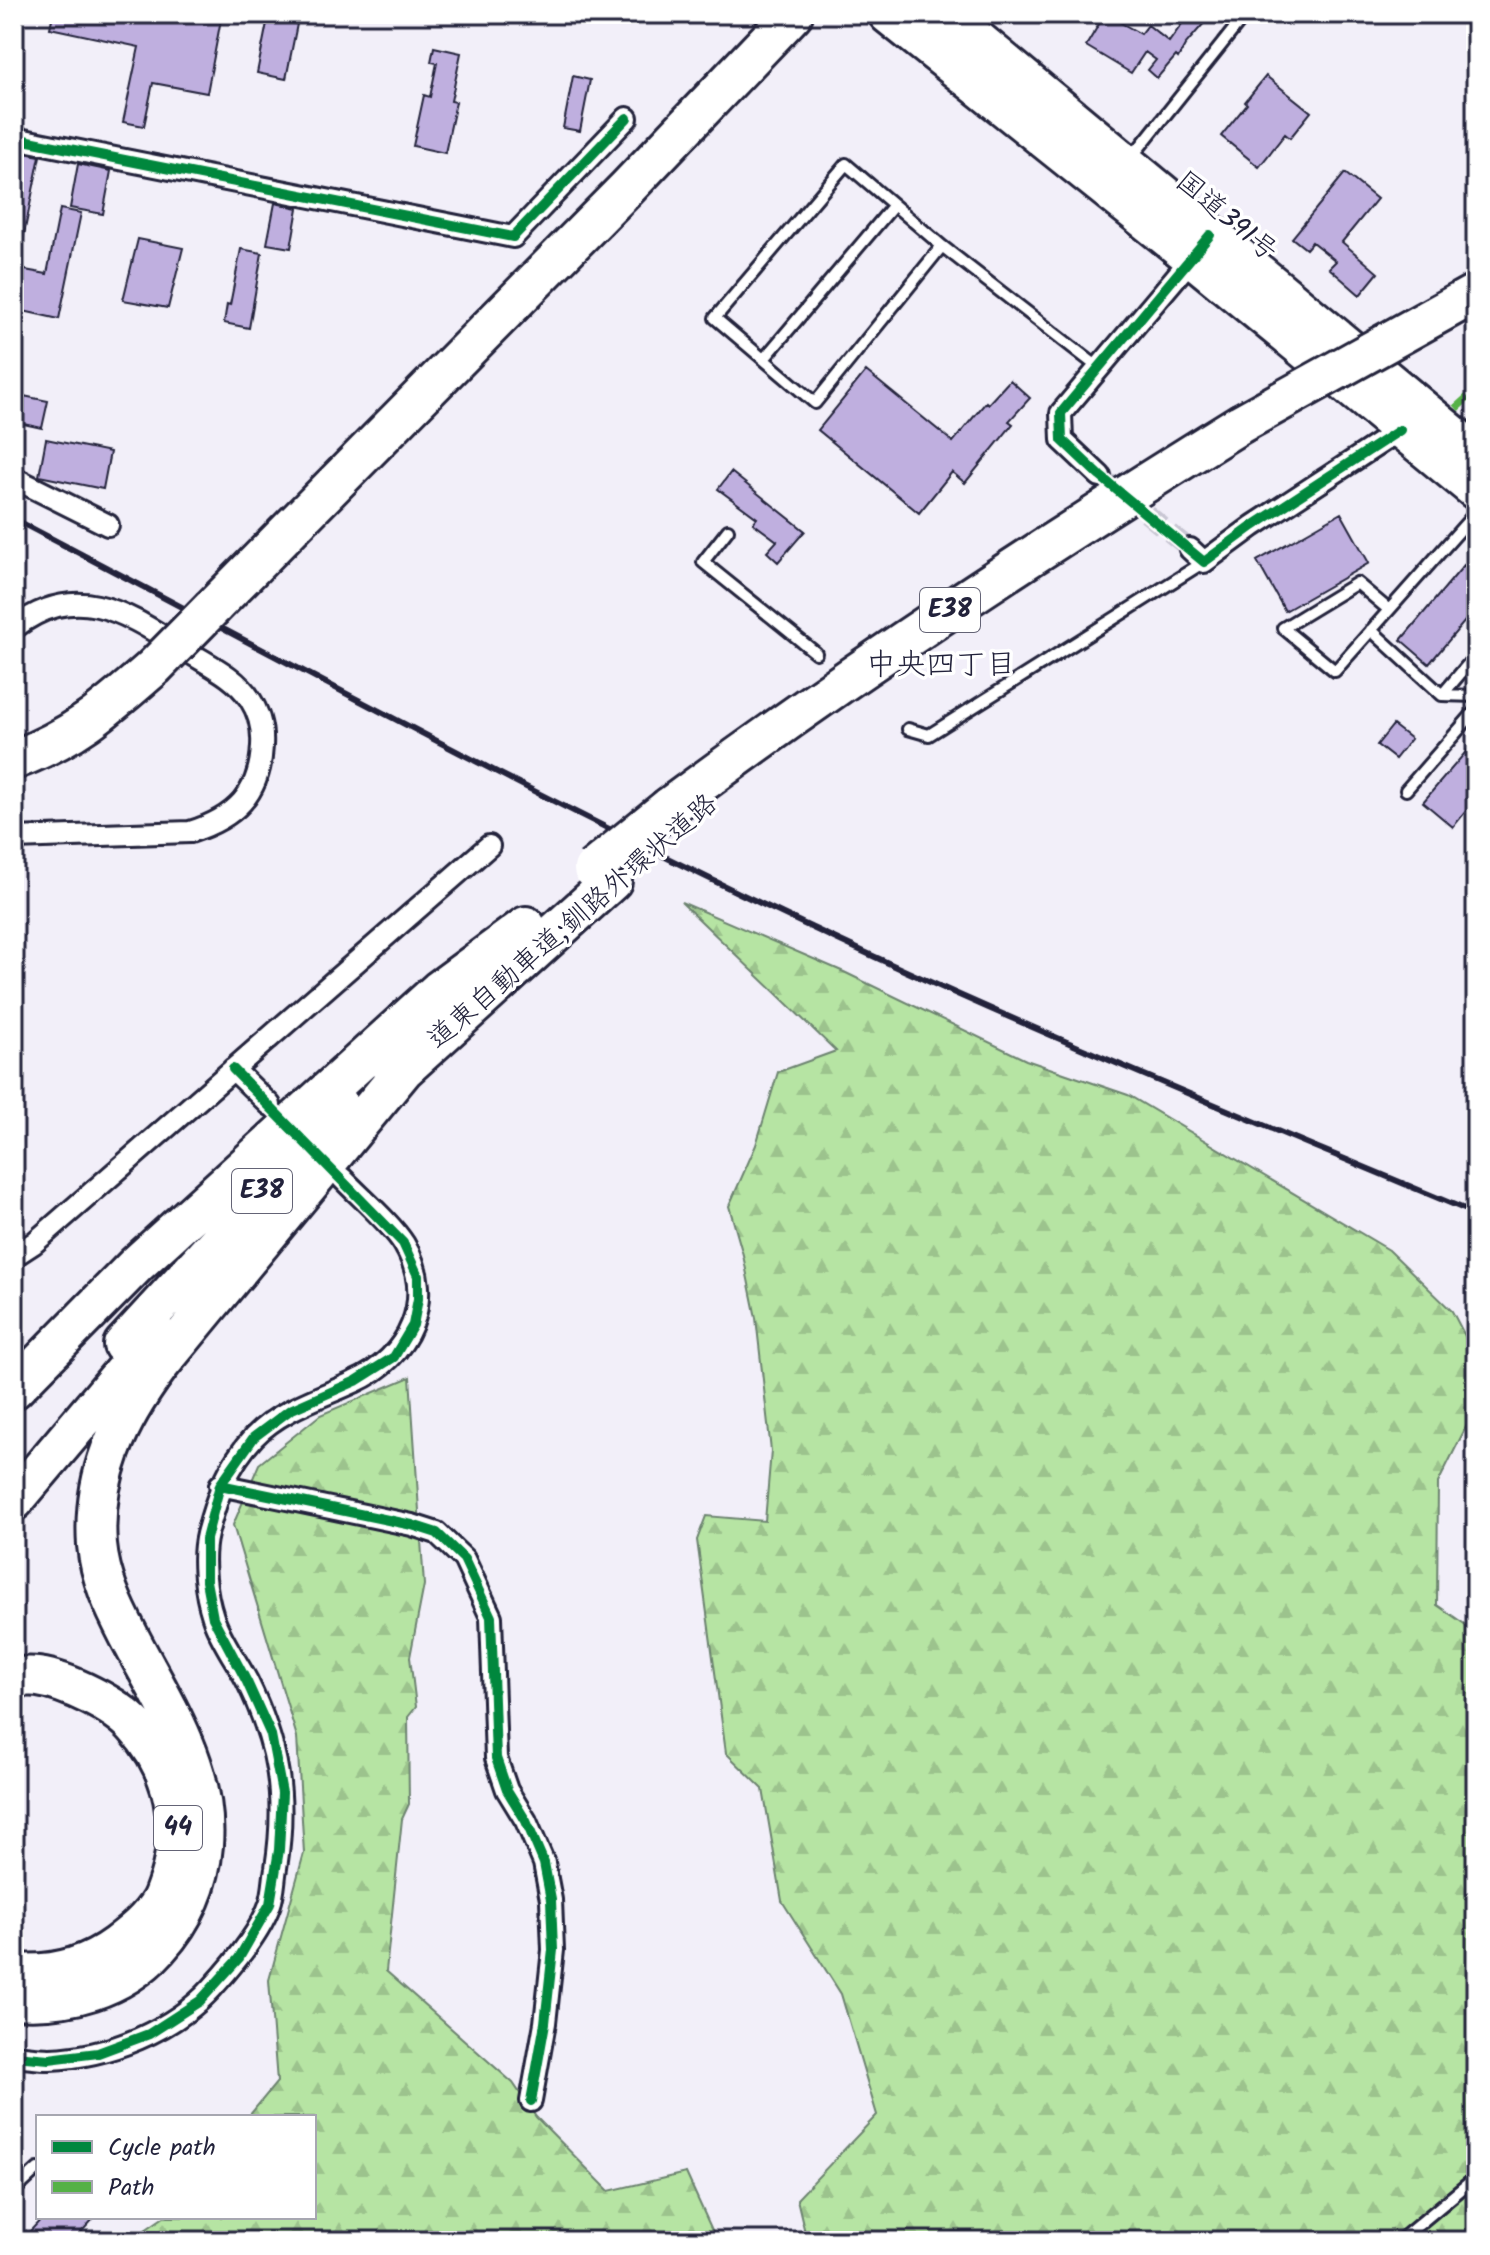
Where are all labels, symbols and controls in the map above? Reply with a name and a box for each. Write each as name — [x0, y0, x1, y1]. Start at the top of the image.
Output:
street label: 国道391号 — [1165, 160, 1287, 274]
road number: E38 — [920, 588, 980, 632]
district label: 中央四丁目 — [866, 642, 1016, 690]
street label: 道東自動車道;釧路外環状道路 — [418, 783, 728, 1061]
road number: E38 — [232, 1169, 292, 1213]
road number: 44 — [154, 1806, 202, 1850]
legend — [36, 2115, 316, 2219]
text: Cycle path — [108, 2129, 216, 2168]
text: Path — [108, 2169, 154, 2208]

